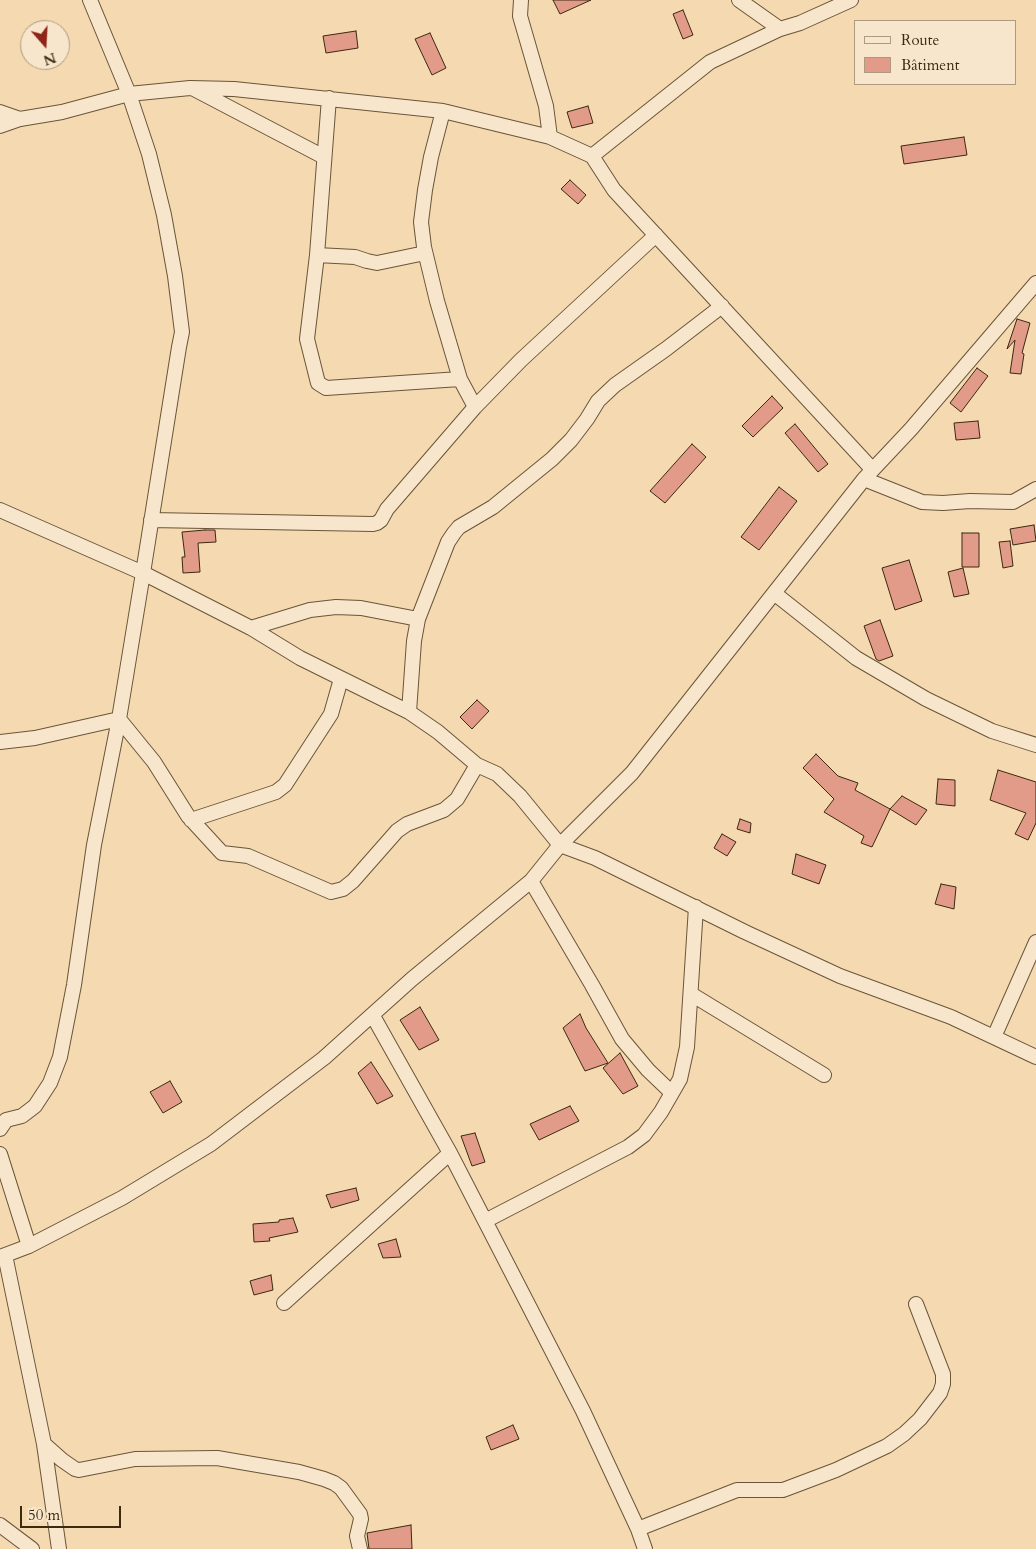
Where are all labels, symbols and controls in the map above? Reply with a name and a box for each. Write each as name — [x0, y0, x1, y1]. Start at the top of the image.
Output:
north arrow — [20, 20, 70, 70]
legend — [854, 20, 1016, 85]
text: Route — [901, 30, 939, 50]
text: N — [41, 48, 59, 70]
text: Bâtiment — [901, 55, 959, 75]
scale bar — [22, 1496, 124, 1528]
text: 50 m — [28, 1505, 60, 1525]

